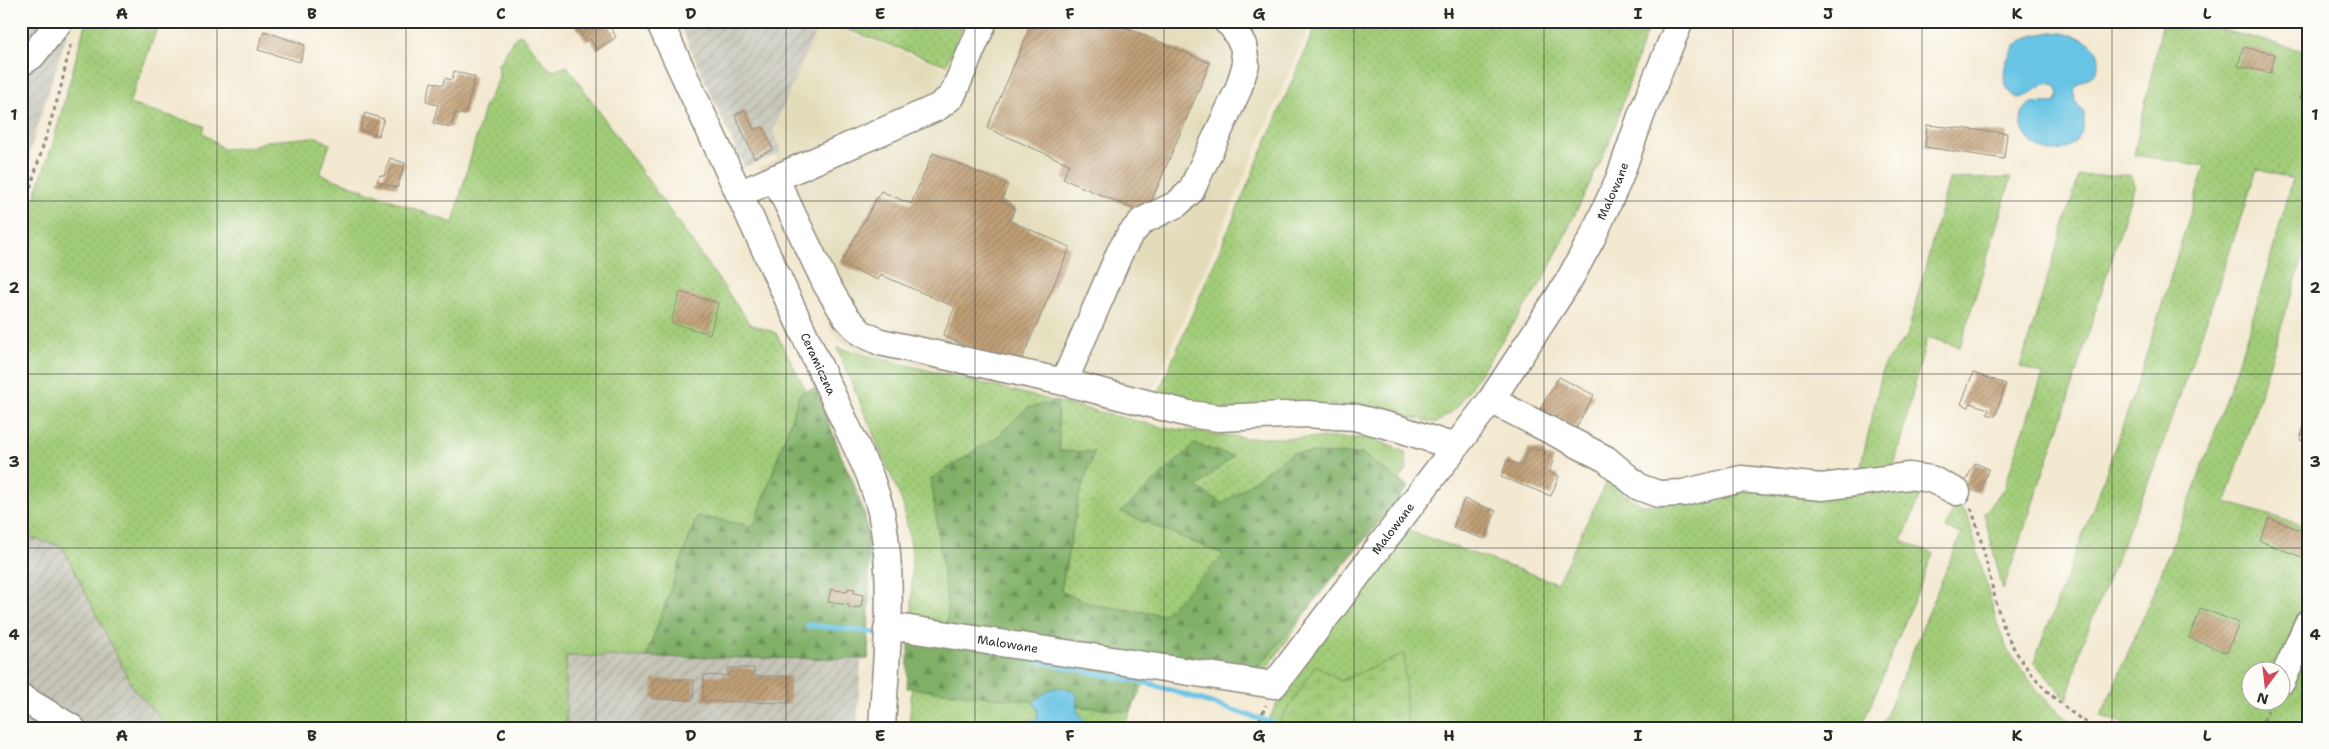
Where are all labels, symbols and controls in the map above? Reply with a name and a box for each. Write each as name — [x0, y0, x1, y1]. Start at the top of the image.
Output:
text: A — [116, 3, 128, 24]
text: B — [307, 3, 317, 24]
text: C — [496, 3, 506, 24]
text: D — [685, 3, 697, 24]
text: E — [875, 3, 885, 24]
text: F — [1065, 3, 1075, 24]
text: G — [1253, 3, 1266, 24]
text: H — [1443, 3, 1455, 24]
text: I — [1634, 3, 1643, 24]
text: J — [1823, 3, 1833, 24]
text: K — [2012, 3, 2023, 24]
text: L — [2203, 3, 2212, 24]
text: 1 — [10, 104, 18, 125]
text: 1 — [2311, 104, 2319, 125]
street label: Malowane — [1593, 160, 1632, 223]
text: 2 — [8, 277, 20, 298]
text: 2 — [2309, 277, 2321, 298]
street label: Ceramiczna — [797, 330, 840, 398]
text: 3 — [8, 451, 20, 472]
text: 3 — [2309, 451, 2321, 472]
street label: Malowane — [1368, 499, 1418, 558]
text: 4 — [8, 624, 20, 645]
text: 4 — [2309, 624, 2321, 645]
street label: Malowane — [976, 632, 1039, 657]
north arrow — [2242, 662, 2292, 712]
text: N — [2255, 688, 2270, 709]
text: A — [116, 725, 128, 746]
text: B — [307, 725, 317, 746]
text: C — [496, 725, 506, 746]
text: D — [685, 725, 697, 746]
text: E — [875, 725, 885, 746]
text: F — [1065, 725, 1075, 746]
text: G — [1253, 725, 1266, 746]
text: H — [1443, 725, 1455, 746]
text: I — [1634, 725, 1643, 746]
text: J — [1823, 725, 1833, 746]
text: K — [2012, 725, 2023, 746]
text: L — [2203, 725, 2212, 746]

